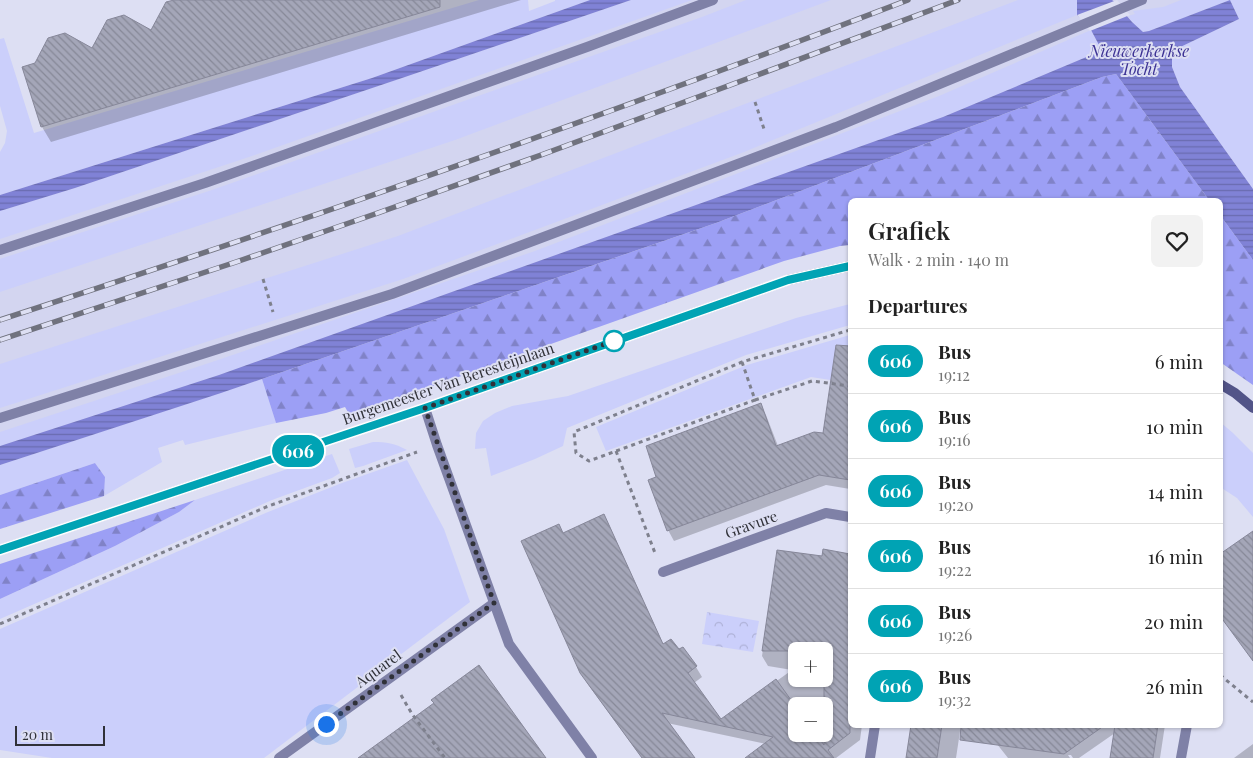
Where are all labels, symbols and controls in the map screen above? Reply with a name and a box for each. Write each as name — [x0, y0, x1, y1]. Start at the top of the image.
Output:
water label: Nieuwerkerkse Tocht — [1087, 40, 1189, 79]
text: Grafiek — [868, 214, 950, 246]
button: heart — [1151, 215, 1203, 267]
text: Walk · 2 min · 140 m — [868, 249, 1009, 270]
text: Departures — [868, 292, 968, 318]
unlabelled marker — [603, 330, 625, 352]
street label: Burgemeester Van Beresteijnlaan — [340, 337, 556, 429]
text: Bus — [938, 338, 971, 364]
text: 6 min — [1155, 348, 1203, 374]
text: 606 — [880, 349, 911, 373]
text: 19:12 — [938, 364, 970, 385]
text: Bus — [938, 403, 971, 429]
text: 10 min — [1146, 413, 1203, 439]
text: 606 — [880, 414, 911, 438]
text: 19:16 — [938, 429, 971, 450]
line badge: 606 — [269, 435, 327, 467]
text: 606 — [282, 439, 314, 463]
text: Bus — [938, 468, 971, 494]
text: 14 min — [1148, 478, 1203, 504]
text: 606 — [880, 479, 911, 503]
text: 19:20 — [938, 494, 974, 515]
street label: Gravure — [722, 505, 780, 543]
text: Bus — [938, 533, 971, 559]
text: 16 min — [1148, 543, 1203, 569]
text: 606 — [880, 544, 911, 568]
text: 19:22 — [938, 559, 972, 580]
text: Bus — [938, 598, 971, 624]
text: 20 min — [1144, 608, 1203, 634]
text: 606 — [880, 609, 911, 633]
text: 19:26 — [938, 624, 972, 645]
map controls — [788, 642, 833, 742]
button: + — [788, 642, 833, 687]
street label: Aquarel — [350, 645, 405, 692]
text: Bus — [938, 663, 971, 689]
text: 26 min — [1146, 673, 1203, 699]
text: 606 — [880, 674, 911, 698]
text: 19:32 — [938, 689, 971, 710]
button: − — [788, 697, 833, 742]
your location — [314, 712, 339, 737]
scale bar — [15, 723, 105, 746]
text: 20 m — [22, 725, 53, 744]

